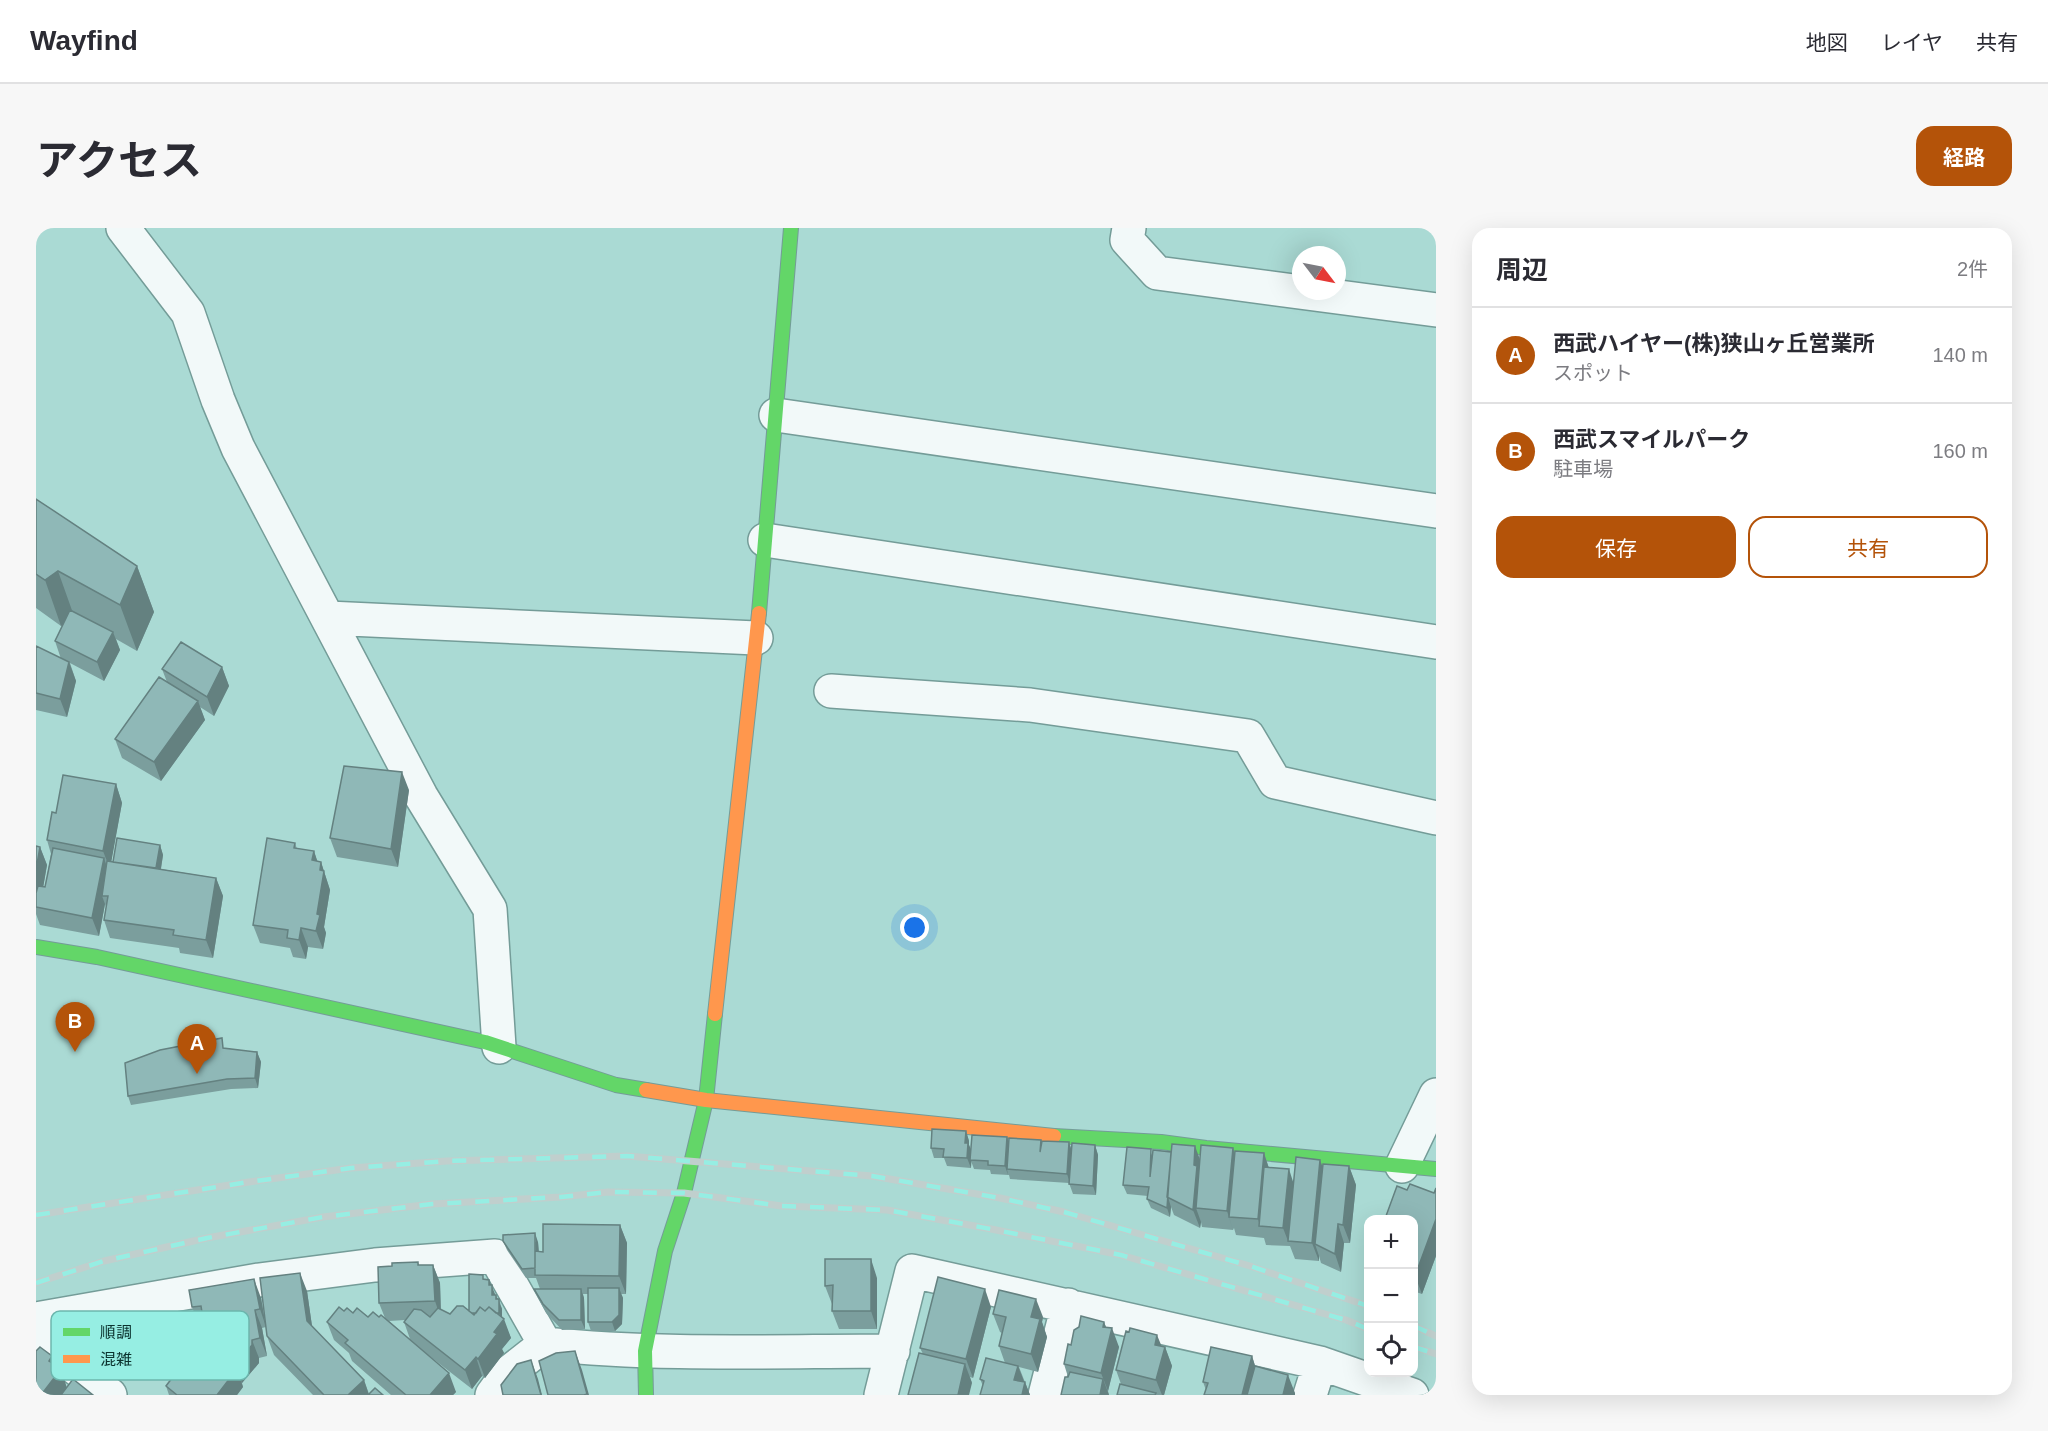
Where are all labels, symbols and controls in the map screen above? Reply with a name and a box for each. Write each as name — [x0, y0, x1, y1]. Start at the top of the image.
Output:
text: Wayfind — [30, 25, 138, 56]
text: 地図 — [1806, 31, 1848, 54]
text: レイヤ — [1881, 31, 1943, 54]
text: 共有 — [1976, 31, 2018, 54]
button: 経路 — [1916, 126, 2012, 186]
text: アクセス — [36, 137, 202, 184]
north arrow — [1292, 246, 1346, 300]
text: 周辺 — [1496, 255, 1548, 285]
text: 2件 — [1957, 258, 1988, 280]
text: 西武ハイヤー(株)狭山ヶ丘営業所 — [1553, 331, 1875, 356]
text: A — [1508, 344, 1523, 366]
text: 140 m — [1932, 344, 1988, 366]
text: スポット — [1553, 362, 1633, 384]
text: 西武スマイルパーク — [1553, 427, 1750, 452]
text: B — [1508, 440, 1523, 462]
text: 160 m — [1932, 440, 1988, 462]
text: 駐車場 — [1553, 458, 1613, 480]
button: 保存 — [1496, 516, 1736, 578]
button: 共有 — [1748, 516, 1988, 578]
your location — [900, 913, 929, 942]
pin: B — [56, 1002, 94, 1052]
pin: A — [178, 1024, 216, 1074]
map controls — [1364, 1215, 1418, 1377]
button: + — [1364, 1215, 1418, 1269]
button: − — [1364, 1269, 1418, 1323]
legend — [51, 1311, 249, 1380]
button: locate — [1364, 1323, 1418, 1377]
text: 順調 — [100, 1324, 132, 1341]
text: 混雑 — [100, 1351, 132, 1368]

